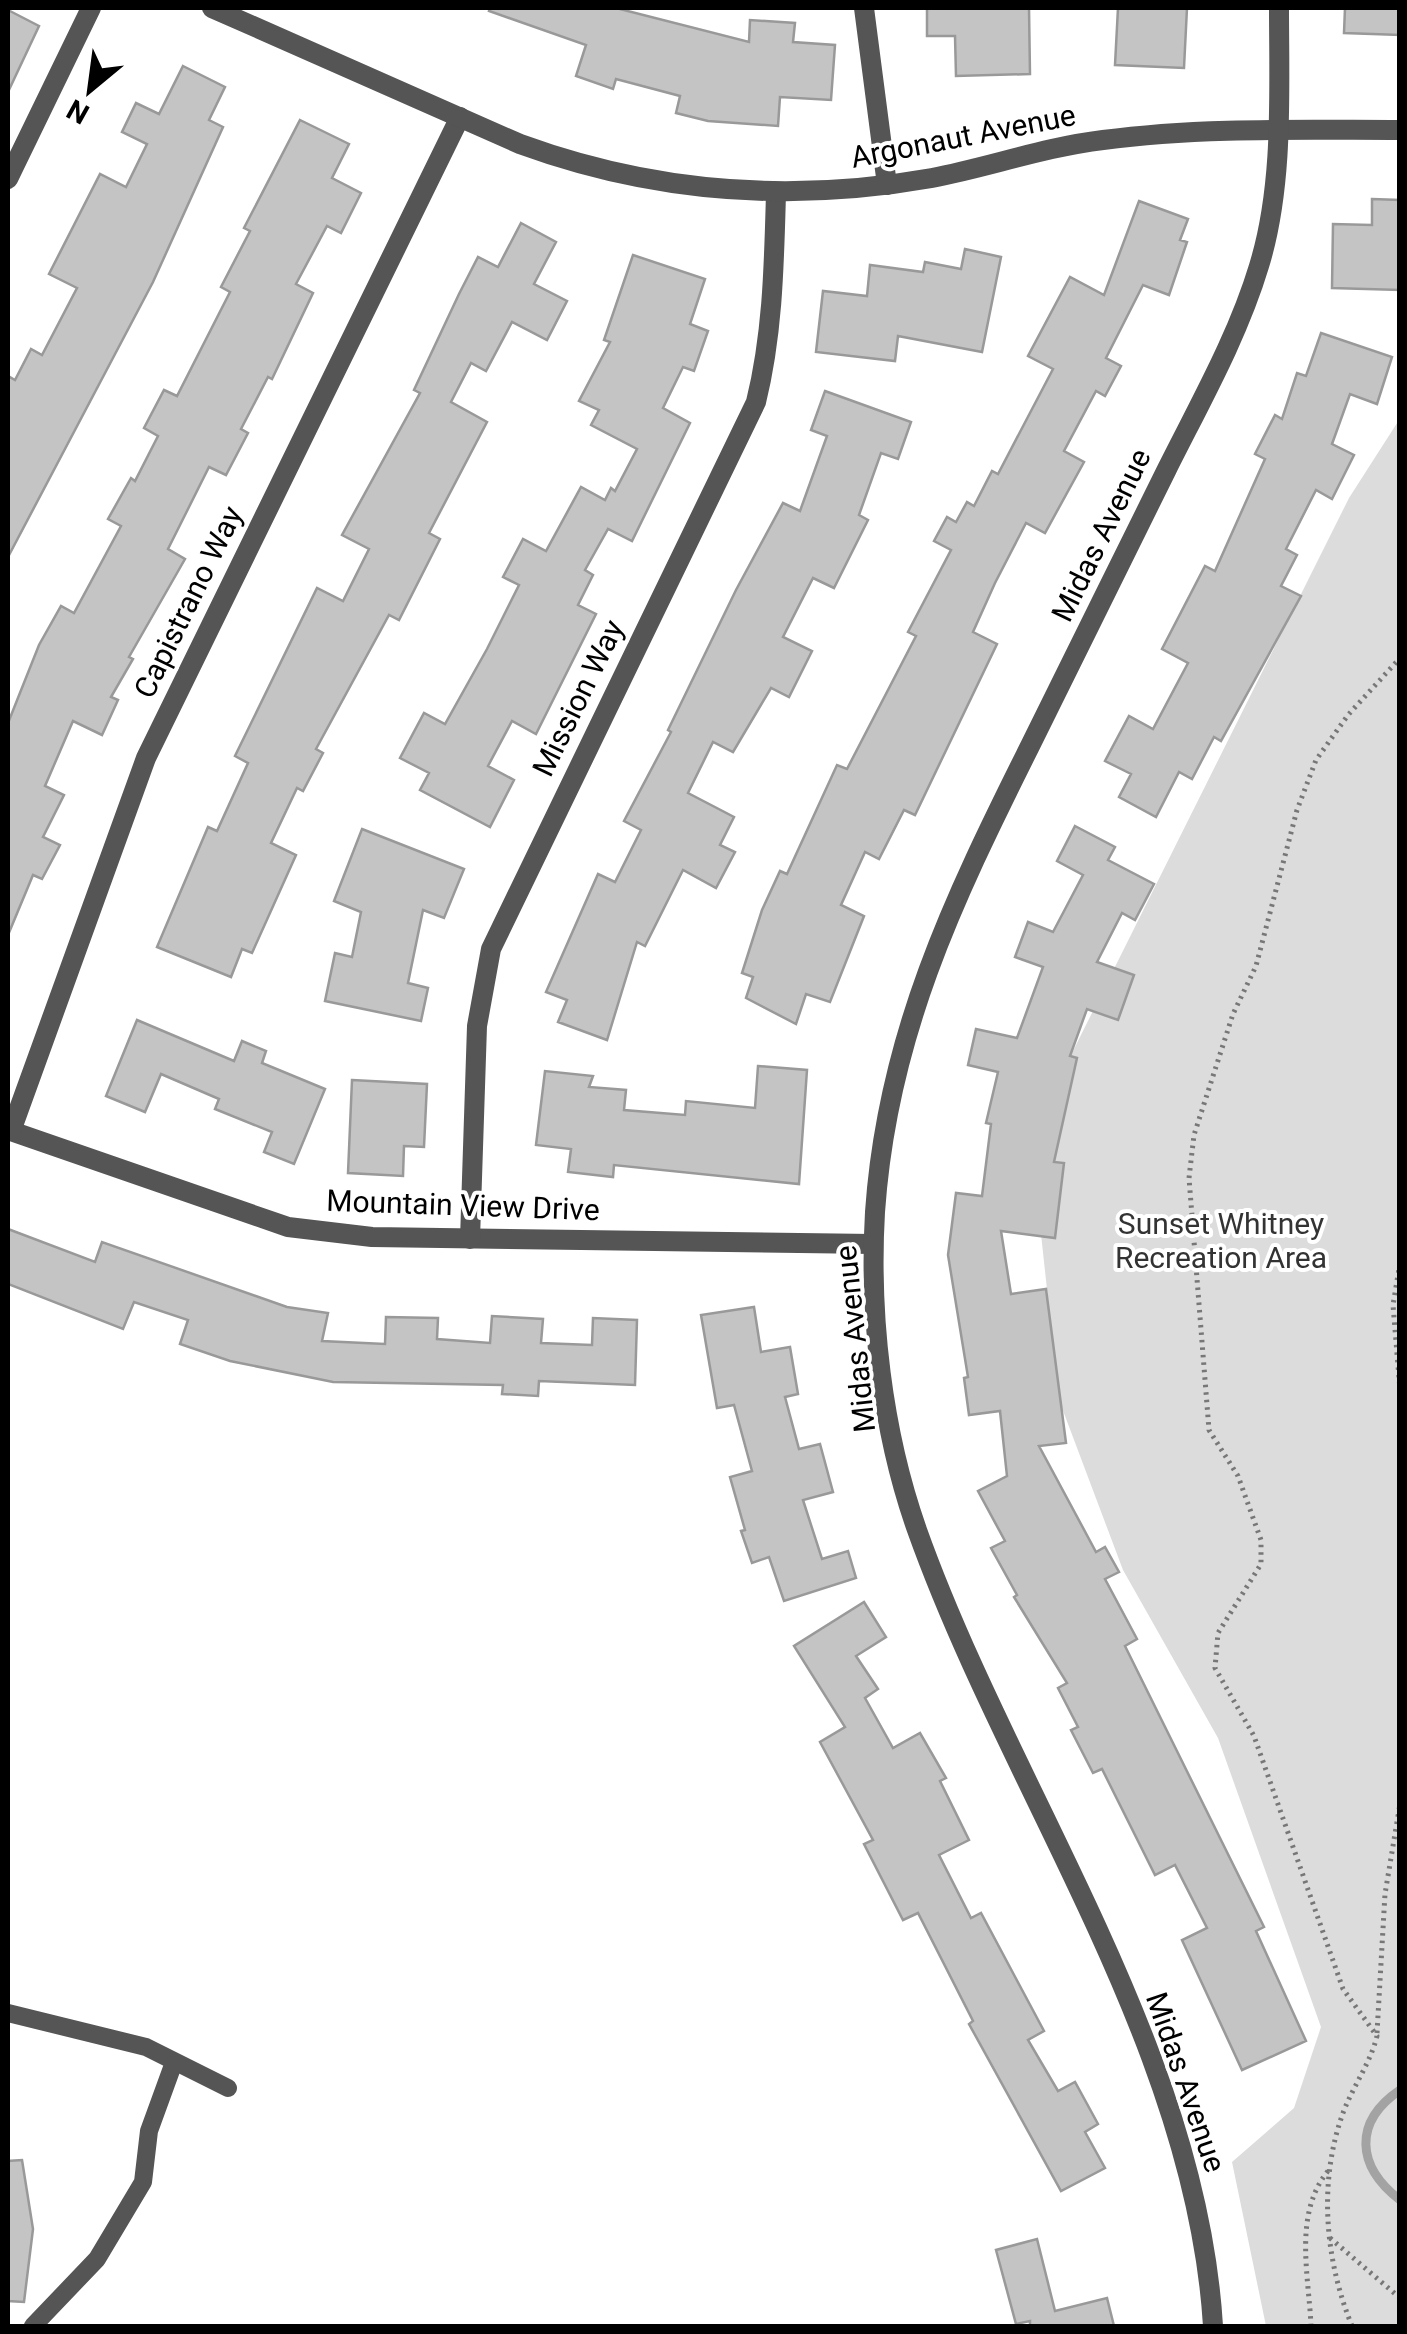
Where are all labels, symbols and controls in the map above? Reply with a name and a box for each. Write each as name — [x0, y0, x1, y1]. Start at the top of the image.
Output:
north arrow — [40, 40, 140, 140]
text: N — [61, 92, 95, 131]
street label: Argonaut Avenue — [848, 97, 1078, 175]
street label: Midas Avenue — [1044, 443, 1158, 627]
street label: Capistrano Way — [127, 501, 249, 703]
street label: Mission Way — [525, 614, 631, 782]
street label: Mountain View Drive — [326, 1183, 600, 1227]
park label: Sunset Whitney Recreation Area — [1115, 1206, 1327, 1275]
street label: Midas Avenue — [828, 1244, 882, 1434]
street label: Midas Avenue — [1139, 1988, 1233, 2176]

